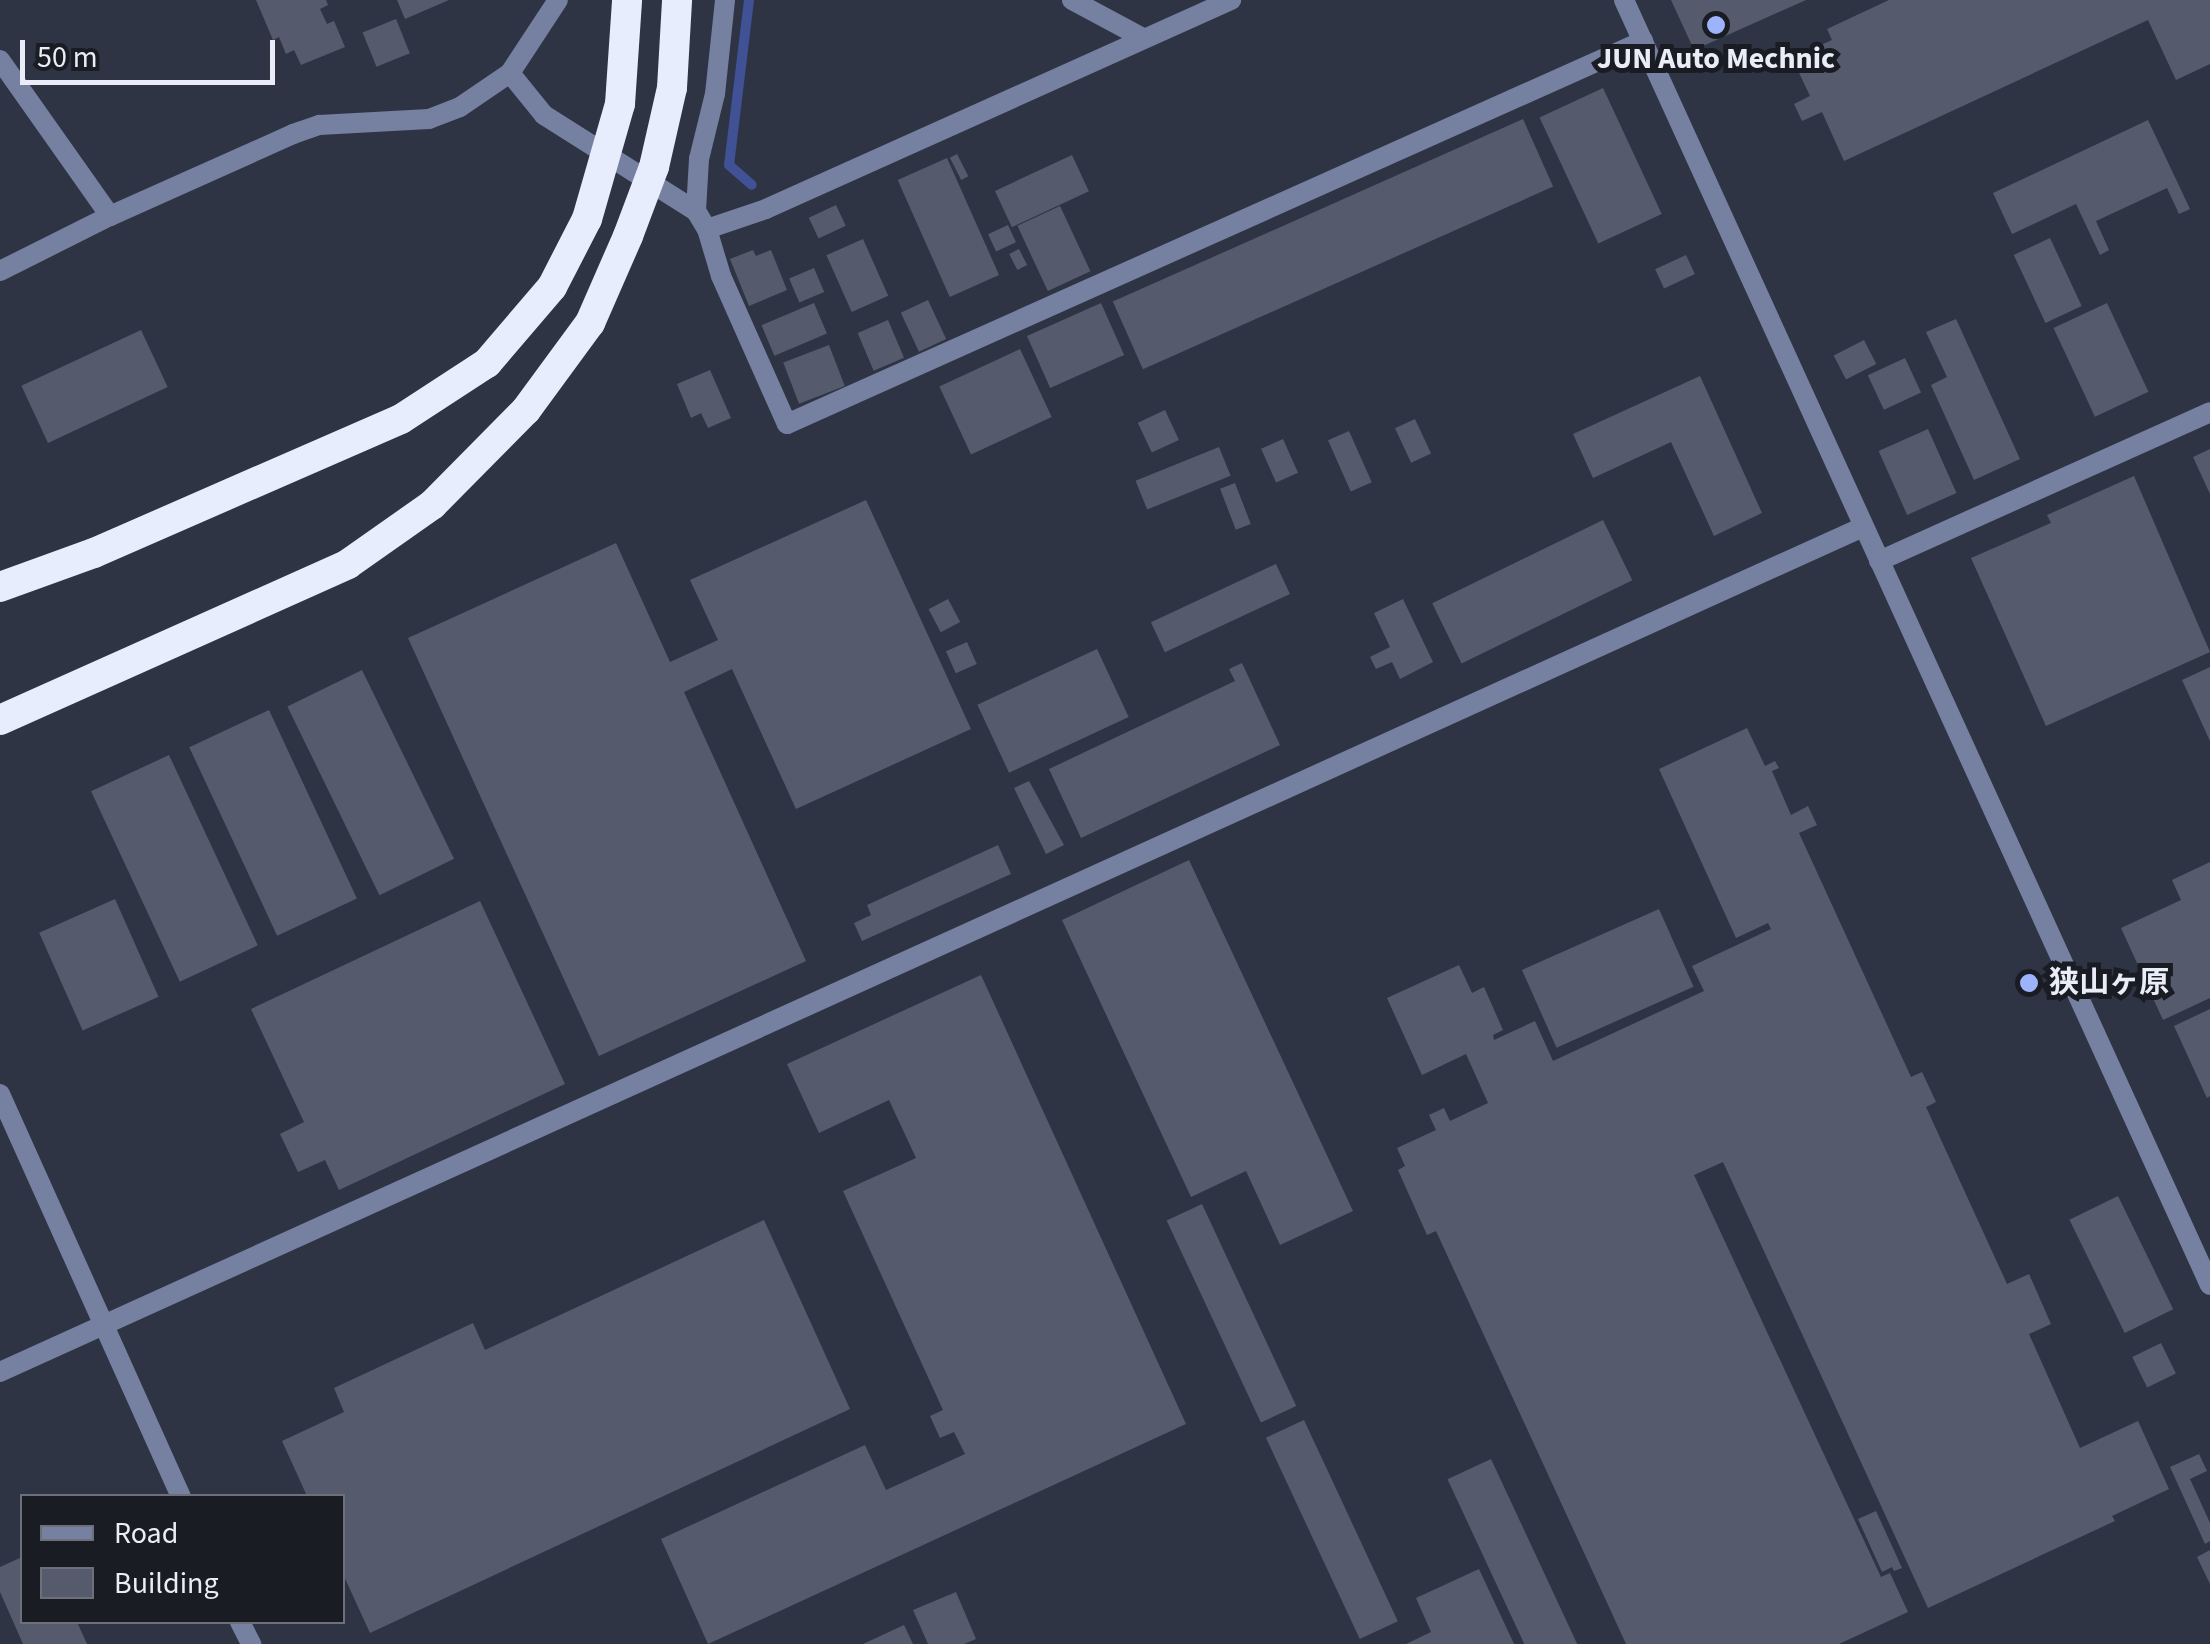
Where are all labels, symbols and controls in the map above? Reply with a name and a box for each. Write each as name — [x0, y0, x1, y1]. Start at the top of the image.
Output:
marker: JUN Auto Mechnic — [1705, 14, 1727, 36]
scale bar — [25, 20, 280, 82]
text: 50 m — [37, 36, 98, 79]
place label: JUN Auto Mechnic — [1597, 41, 1835, 77]
place label: 狭山ヶ原 — [2049, 965, 2169, 1001]
marker: 狭山ヶ原 — [2018, 972, 2040, 994]
legend — [20, 1494, 345, 1624]
text: Road — [114, 1512, 178, 1555]
text: Building — [114, 1562, 219, 1605]

